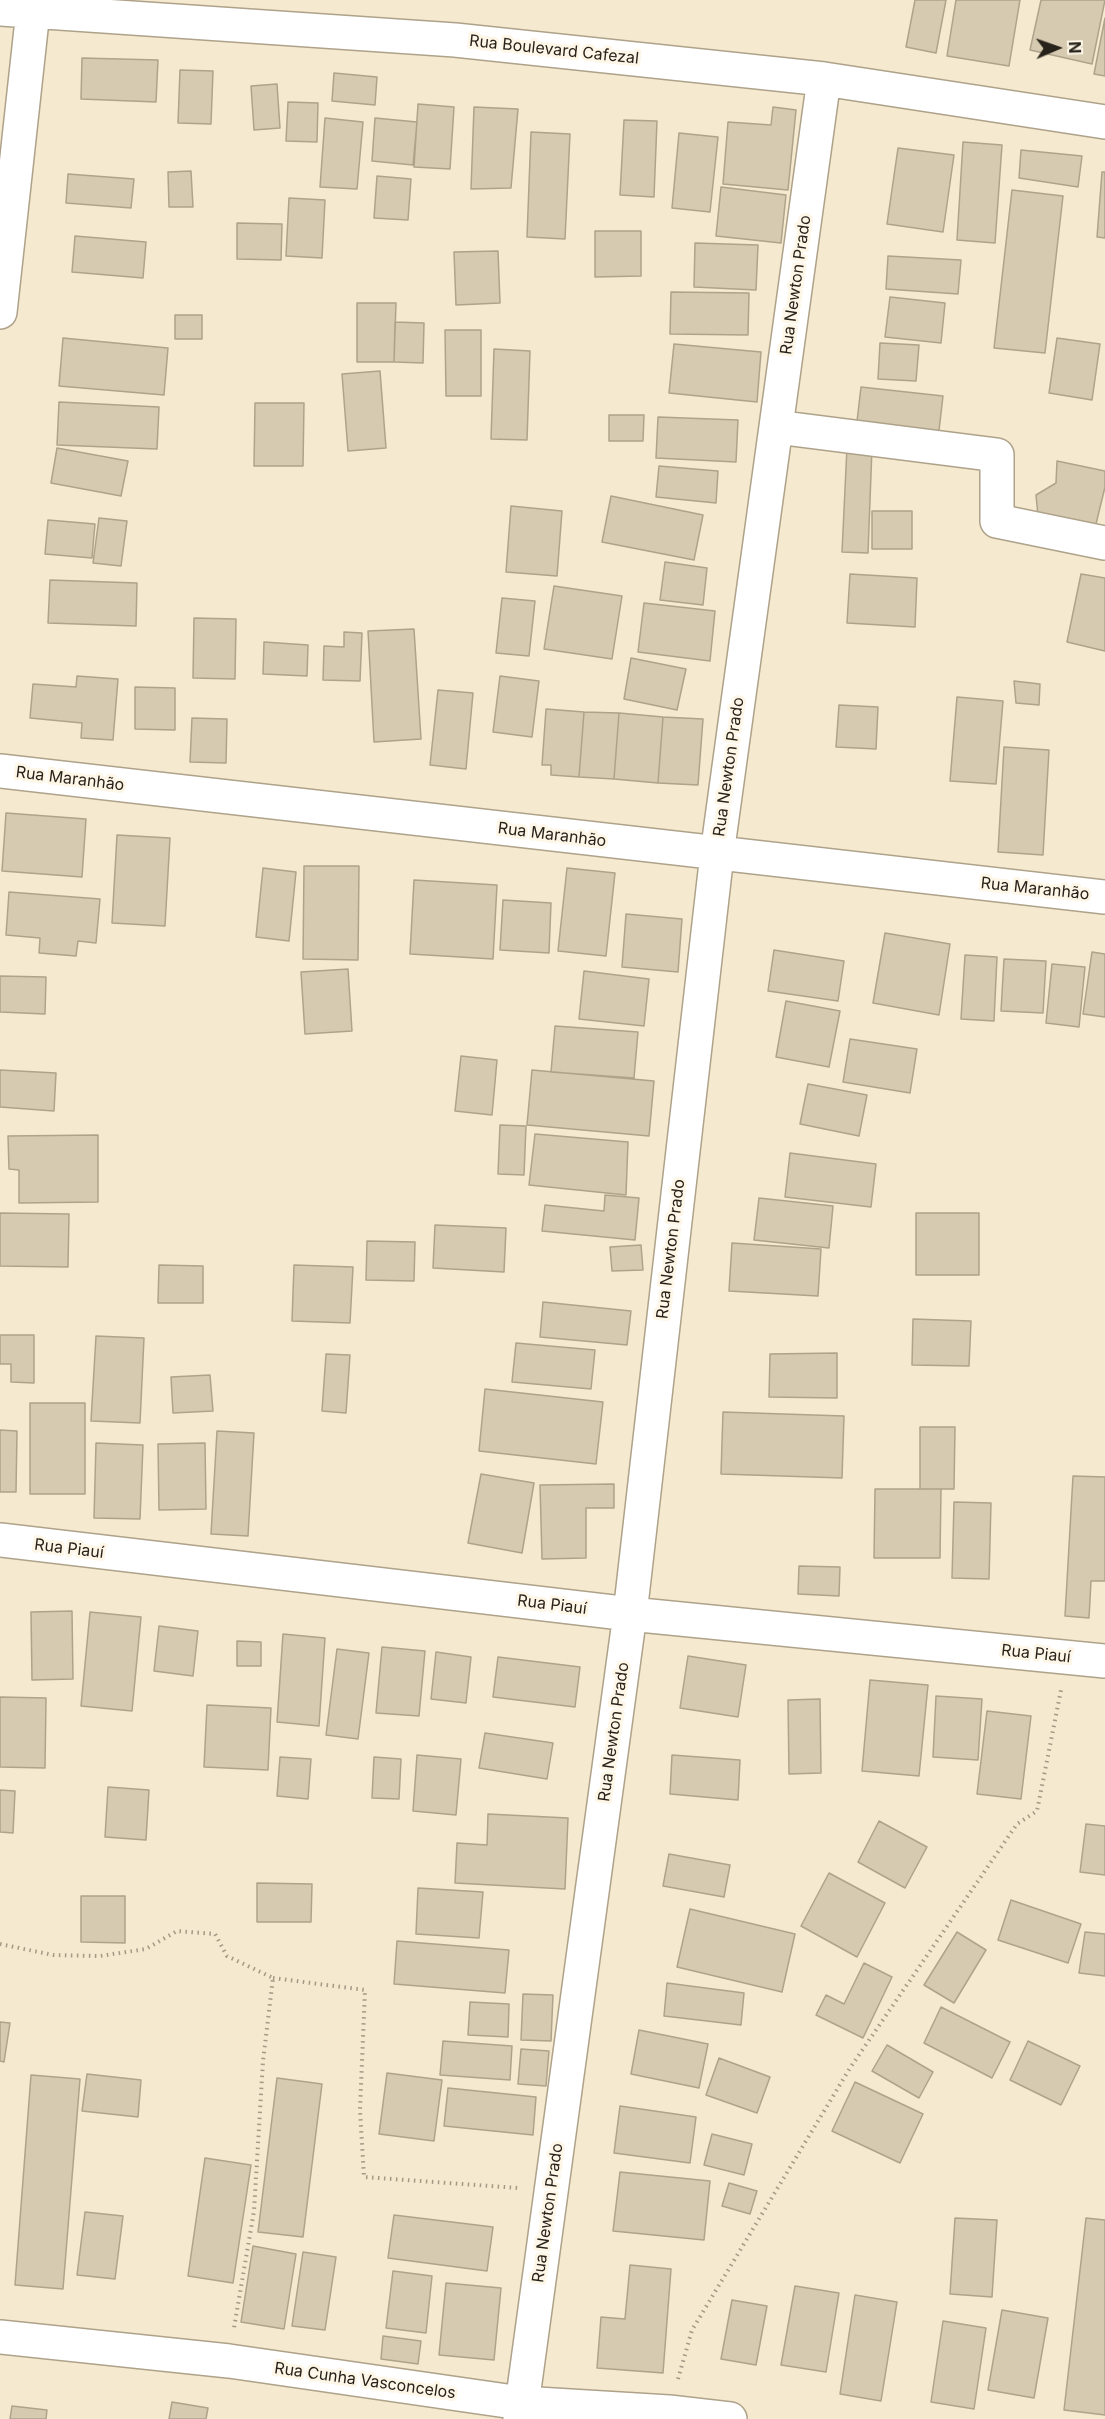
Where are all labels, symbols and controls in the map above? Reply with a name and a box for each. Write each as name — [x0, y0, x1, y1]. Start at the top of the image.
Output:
north arrow — [1027, 18, 1087, 78]
street label: Rua Boulevard Cafezal — [468, 32, 640, 68]
text: N — [1065, 41, 1085, 54]
street label: Rua Newton Prado — [777, 214, 815, 356]
street label: Rua Newton Prado — [710, 696, 748, 838]
street label: Rua Maranhão — [15, 763, 125, 795]
street label: Rua Maranhão — [497, 819, 607, 851]
street label: Rua Maranhão — [980, 874, 1090, 904]
street label: Rua Newton Prado — [653, 1178, 689, 1320]
street label: Rua Piauí — [33, 1535, 105, 1563]
street label: Rua Piauí — [516, 1591, 588, 1619]
street label: Rua Piauí — [1000, 1641, 1072, 1667]
street label: Rua Newton Prado — [595, 1661, 633, 1803]
street label: Rua Newton Prado — [529, 2142, 567, 2284]
street label: Rua Cunha Vasconcelos — [273, 2359, 457, 2403]

